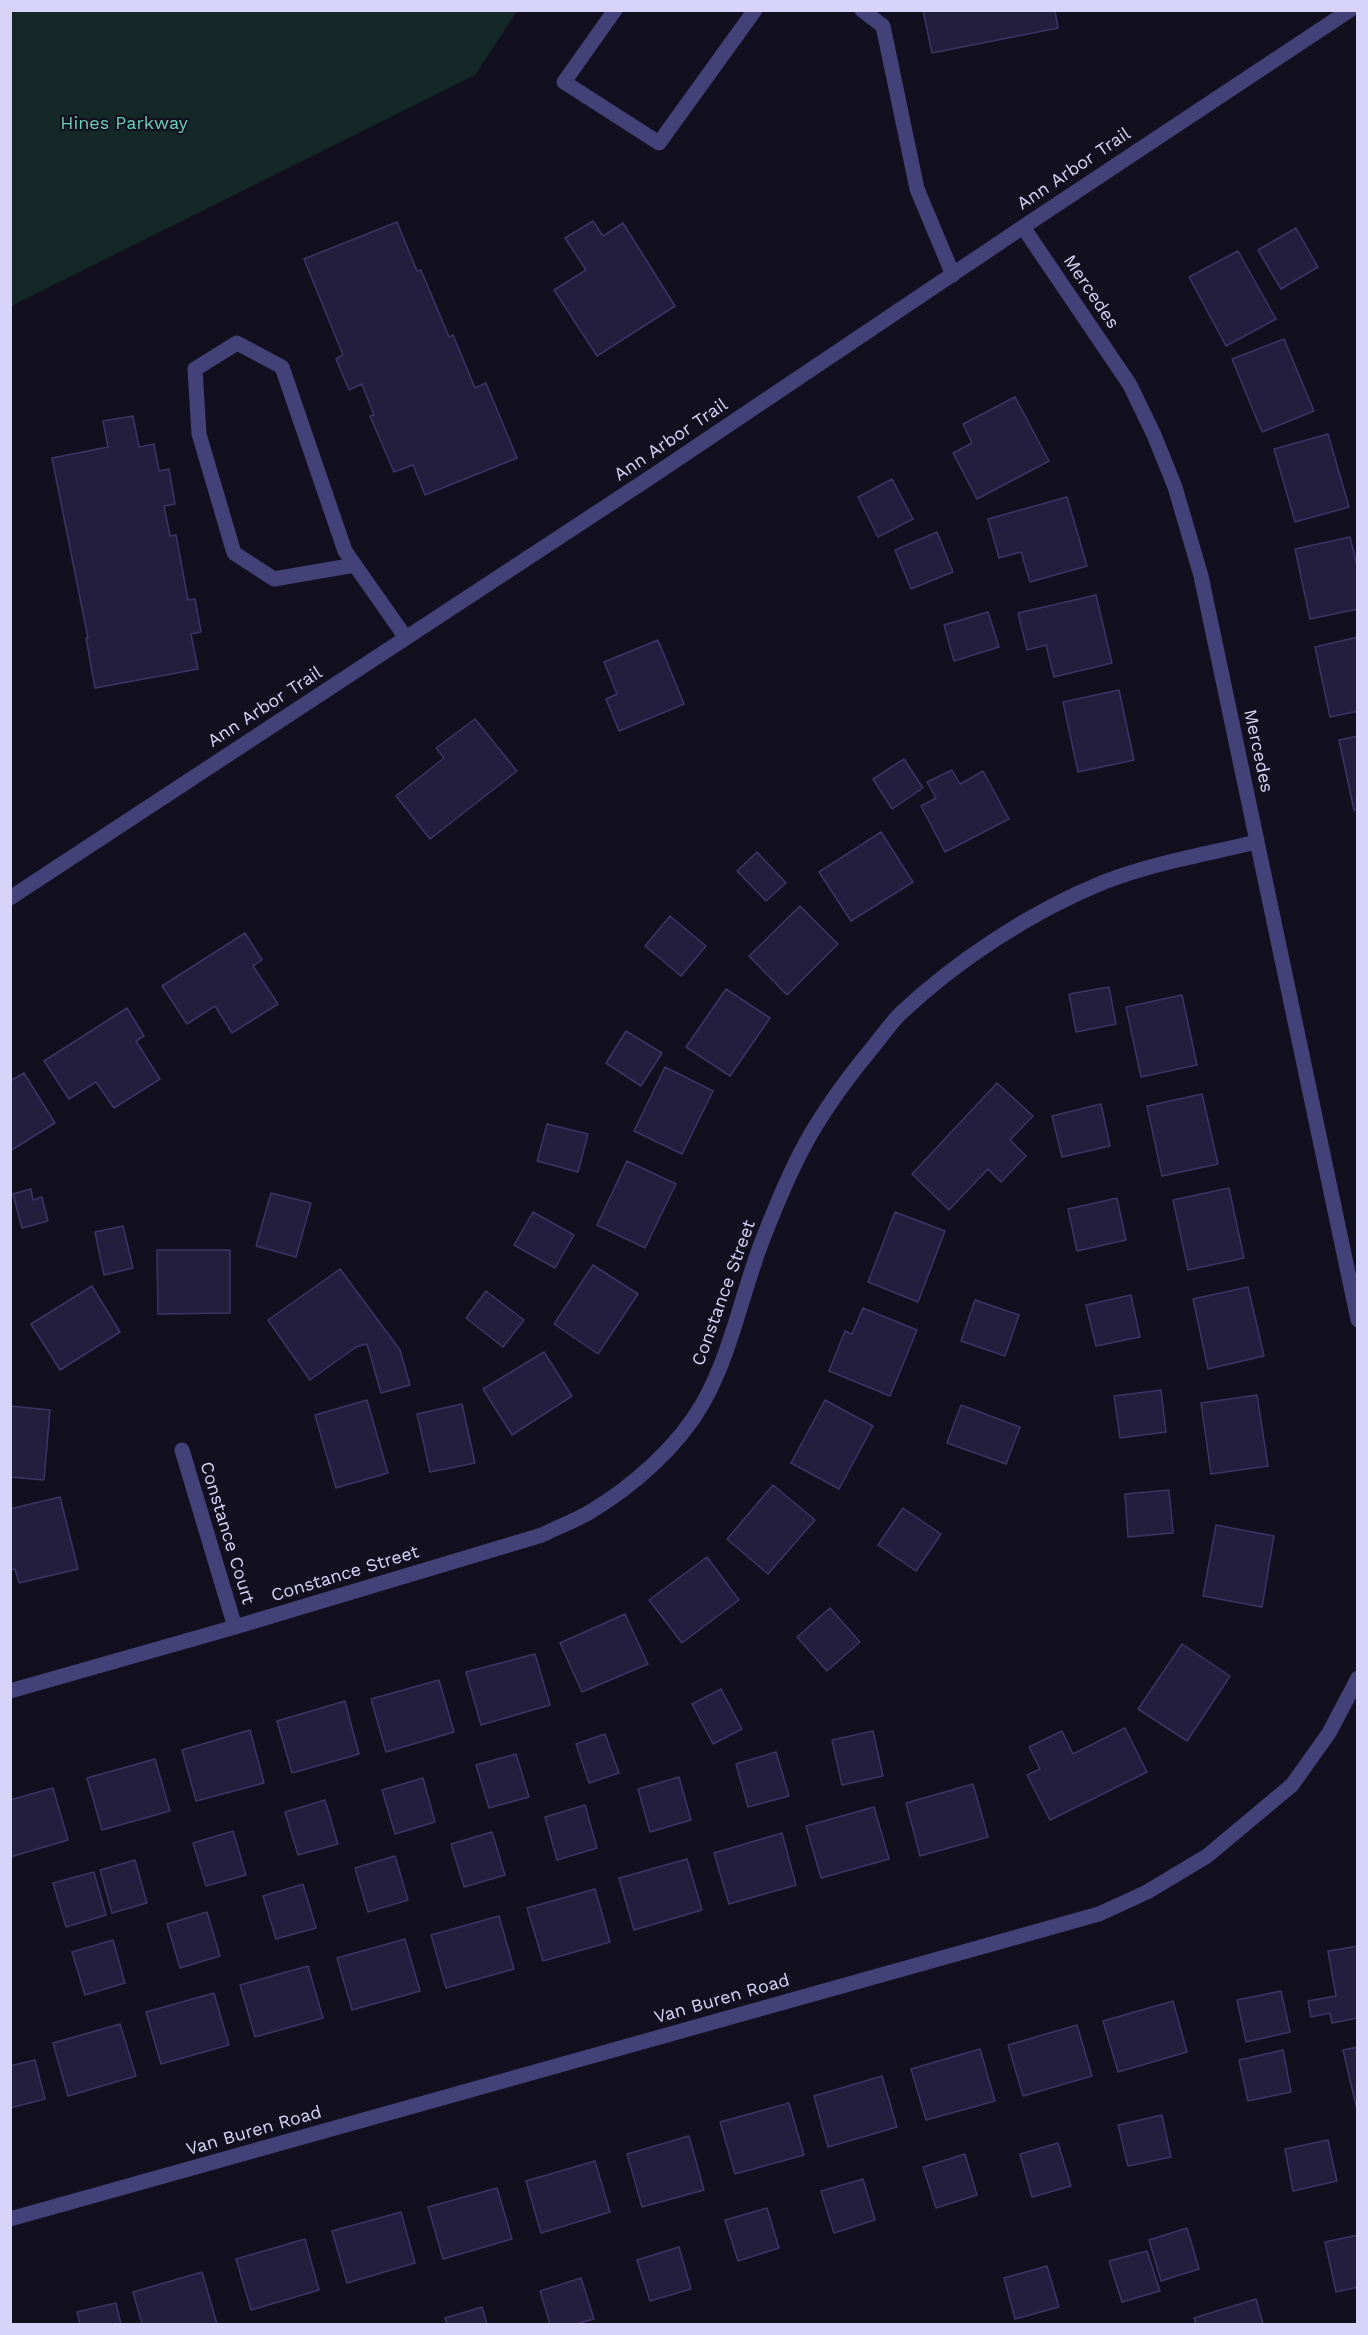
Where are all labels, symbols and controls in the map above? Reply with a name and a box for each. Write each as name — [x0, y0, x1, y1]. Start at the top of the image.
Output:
park label: Hines Parkway — [60, 113, 188, 135]
street label: Ann Arbor Trail — [1013, 123, 1135, 215]
street label: Mercedes — [1058, 251, 1124, 333]
street label: Ann Arbor Trail — [610, 394, 732, 486]
street label: Ann Arbor Trail — [204, 662, 326, 752]
street label: Mercedes — [1239, 708, 1277, 794]
street label: Constance Street — [688, 1217, 760, 1369]
street label: Constance Court — [195, 1459, 259, 1607]
street label: Constance Street — [268, 1541, 422, 1607]
street label: Van Buren Road — [652, 1969, 792, 2029]
street label: Van Buren Road — [184, 2101, 324, 2161]

